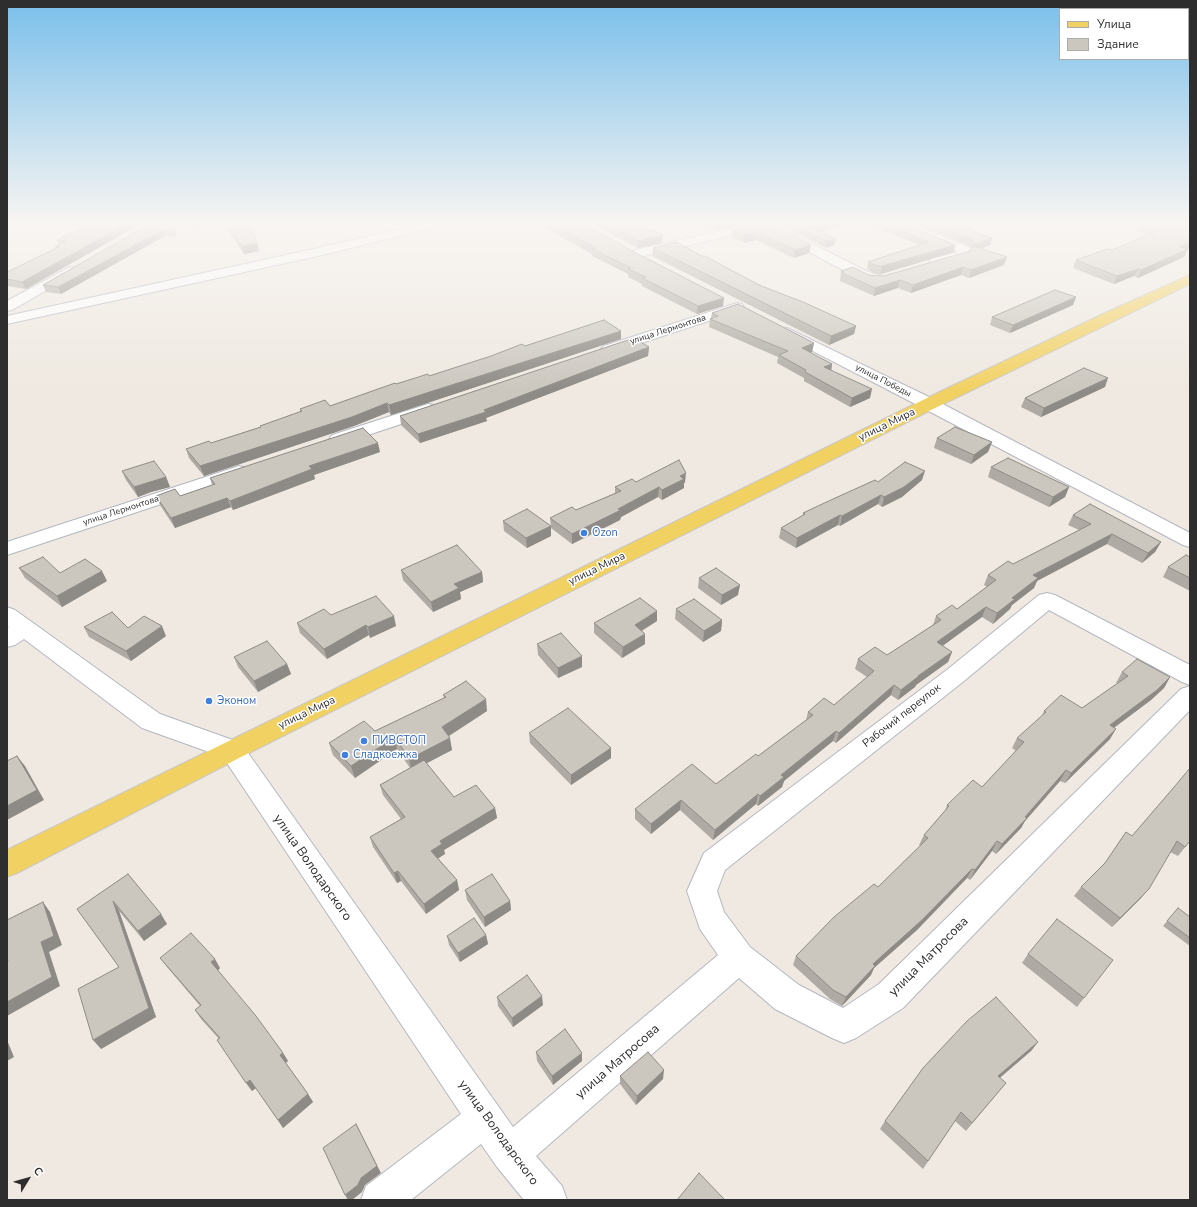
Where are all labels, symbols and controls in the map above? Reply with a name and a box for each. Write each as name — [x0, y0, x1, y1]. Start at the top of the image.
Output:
legend — [1059, 8, 1189, 60]
text: Улица — [1097, 16, 1131, 32]
text: Здание — [1097, 36, 1139, 52]
street label: улица Лермонтова — [629, 313, 707, 347]
street label: улица Победы — [853, 362, 913, 400]
street label: улица Мира — [856, 406, 918, 444]
street label: улица Лермонтова — [82, 494, 160, 528]
place label: Ozon — [592, 526, 618, 540]
marker: Ozon — [579, 528, 589, 538]
street label: улица Мира — [566, 550, 628, 588]
street label: Рабочий переулок — [860, 681, 944, 751]
place label: Эконом — [217, 694, 256, 708]
street label: улица Мира — [276, 694, 338, 732]
marker: Эконом — [204, 696, 214, 706]
place label: ПИВСТОП — [372, 734, 426, 748]
marker: ПИВСТОП — [359, 736, 369, 746]
place label: Сладкоежка — [353, 748, 417, 762]
marker: Сладкоежка — [340, 750, 350, 760]
street label: улица Володарского — [269, 812, 355, 924]
street label: улица Матросова — [886, 914, 972, 1000]
street label: улица Матросова — [573, 1021, 663, 1103]
street label: улица Володарского — [455, 1077, 541, 1189]
north arrow — [8, 1159, 48, 1199]
text: С — [30, 1164, 46, 1179]

